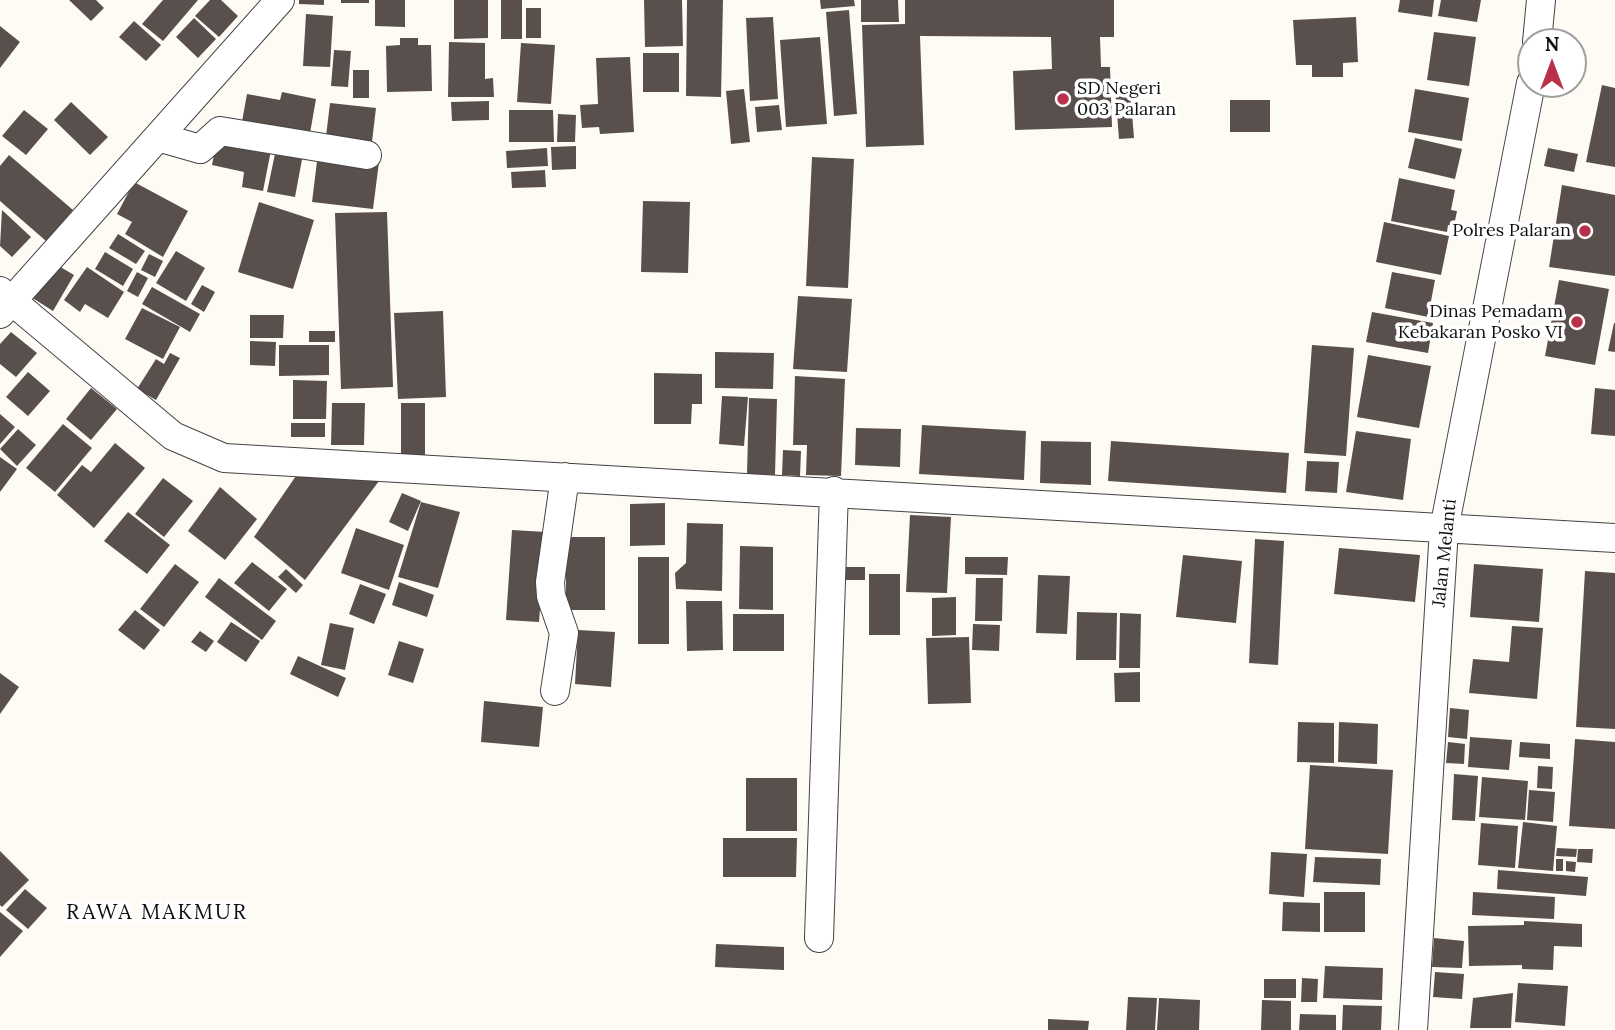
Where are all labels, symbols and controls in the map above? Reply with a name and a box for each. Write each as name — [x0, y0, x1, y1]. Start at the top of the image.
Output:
north arrow — [1517, 28, 1587, 98]
text: N — [1545, 32, 1559, 56]
place label: SD Negeri 003 Palaran — [1077, 78, 1176, 120]
marker: SD Negeri 003 Palaran — [1055, 91, 1071, 107]
place label: Polres Palaran — [1452, 220, 1571, 242]
marker: Polres Palaran — [1577, 223, 1593, 239]
place label: Dinas Pemadam Kebakaran Posko VI — [1398, 301, 1563, 344]
marker: Dinas Pemadam Kebakaran Posko VI — [1569, 314, 1585, 330]
street label: Jalan Melanti — [1429, 498, 1461, 608]
district label: RAWA MAKMUR — [67, 900, 247, 926]

